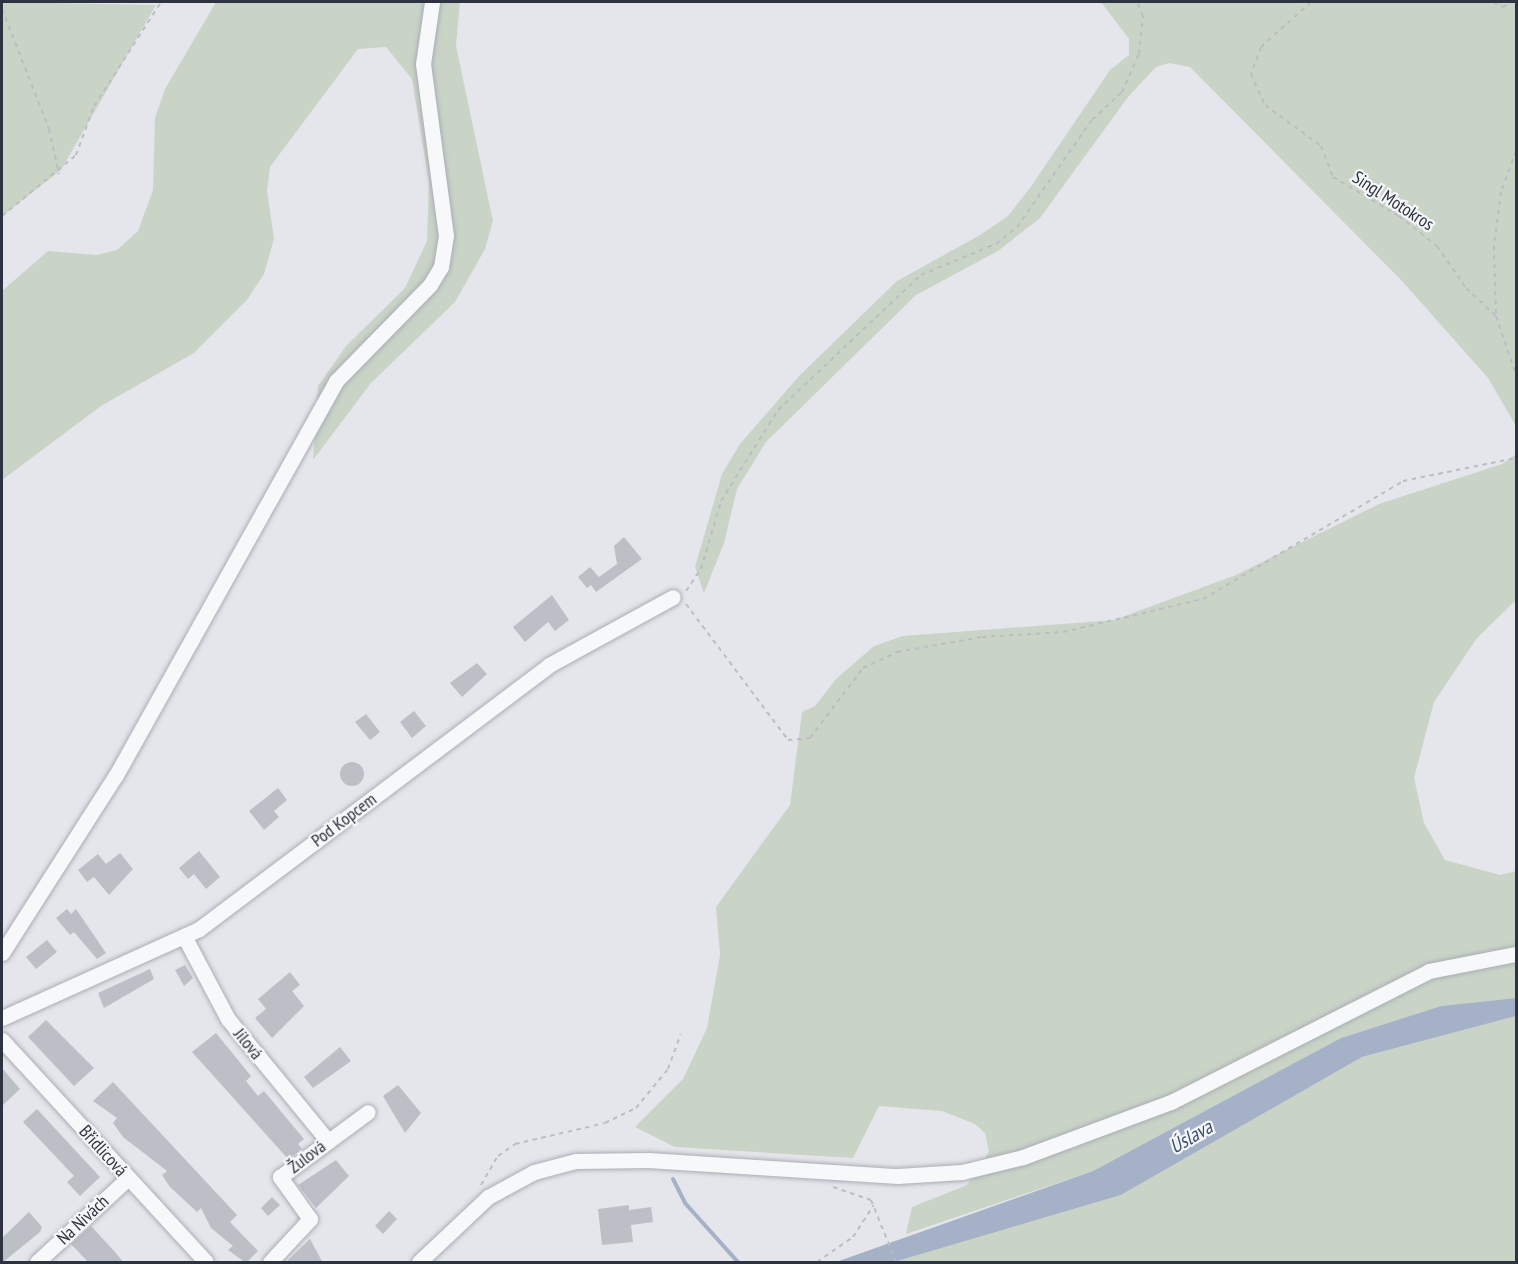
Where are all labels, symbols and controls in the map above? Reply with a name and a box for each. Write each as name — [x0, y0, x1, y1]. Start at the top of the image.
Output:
street label: Singl Motokros — [1348, 167, 1438, 235]
street label: Pod Kopcem — [307, 789, 381, 851]
street label: Jílová — [229, 1024, 267, 1064]
water label: Úslava — [1165, 1115, 1217, 1159]
street label: Břidlicová — [75, 1121, 131, 1181]
street label: Žulová — [284, 1136, 330, 1178]
street label: Na Nivách — [53, 1191, 113, 1249]

